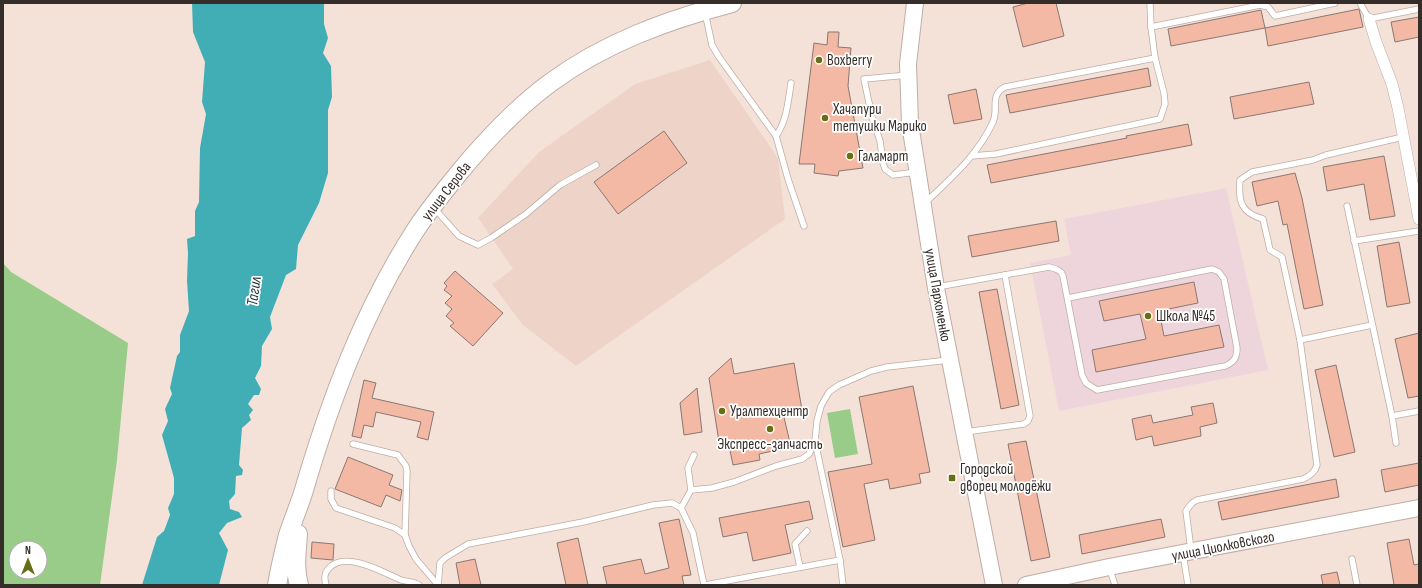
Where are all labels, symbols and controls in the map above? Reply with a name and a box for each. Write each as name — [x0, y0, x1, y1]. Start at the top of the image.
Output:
place label: Boxberry — [827, 51, 872, 70]
marker: Boxberry — [814, 55, 824, 65]
place label: Хачапури тетушки Марико — [832, 100, 927, 136]
marker: Хачапури тетушки Марико — [820, 113, 830, 123]
place label: Галамарт — [858, 147, 908, 166]
marker: Галамарт — [845, 151, 855, 161]
street label: улица Серова — [418, 158, 475, 224]
street label: улица Пархоменко — [920, 247, 955, 343]
water label: Тагил — [243, 275, 266, 307]
place label: Школа №45 — [1156, 307, 1215, 326]
marker: Школа №45 — [1143, 311, 1153, 321]
place label: Уралтехцентр — [730, 402, 809, 421]
marker: Уралтехцентр — [717, 406, 727, 416]
marker: Экспресс-запчасть — [765, 424, 775, 434]
place label: Экспресс-запчасть — [717, 435, 823, 454]
place label: Городской дворец молодёжи — [960, 460, 1051, 496]
marker: Городской дворец молодёжи — [947, 473, 957, 483]
street label: улица Циолковского — [1170, 527, 1276, 566]
north arrow — [8, 540, 48, 580]
text: N — [25, 544, 31, 557]

